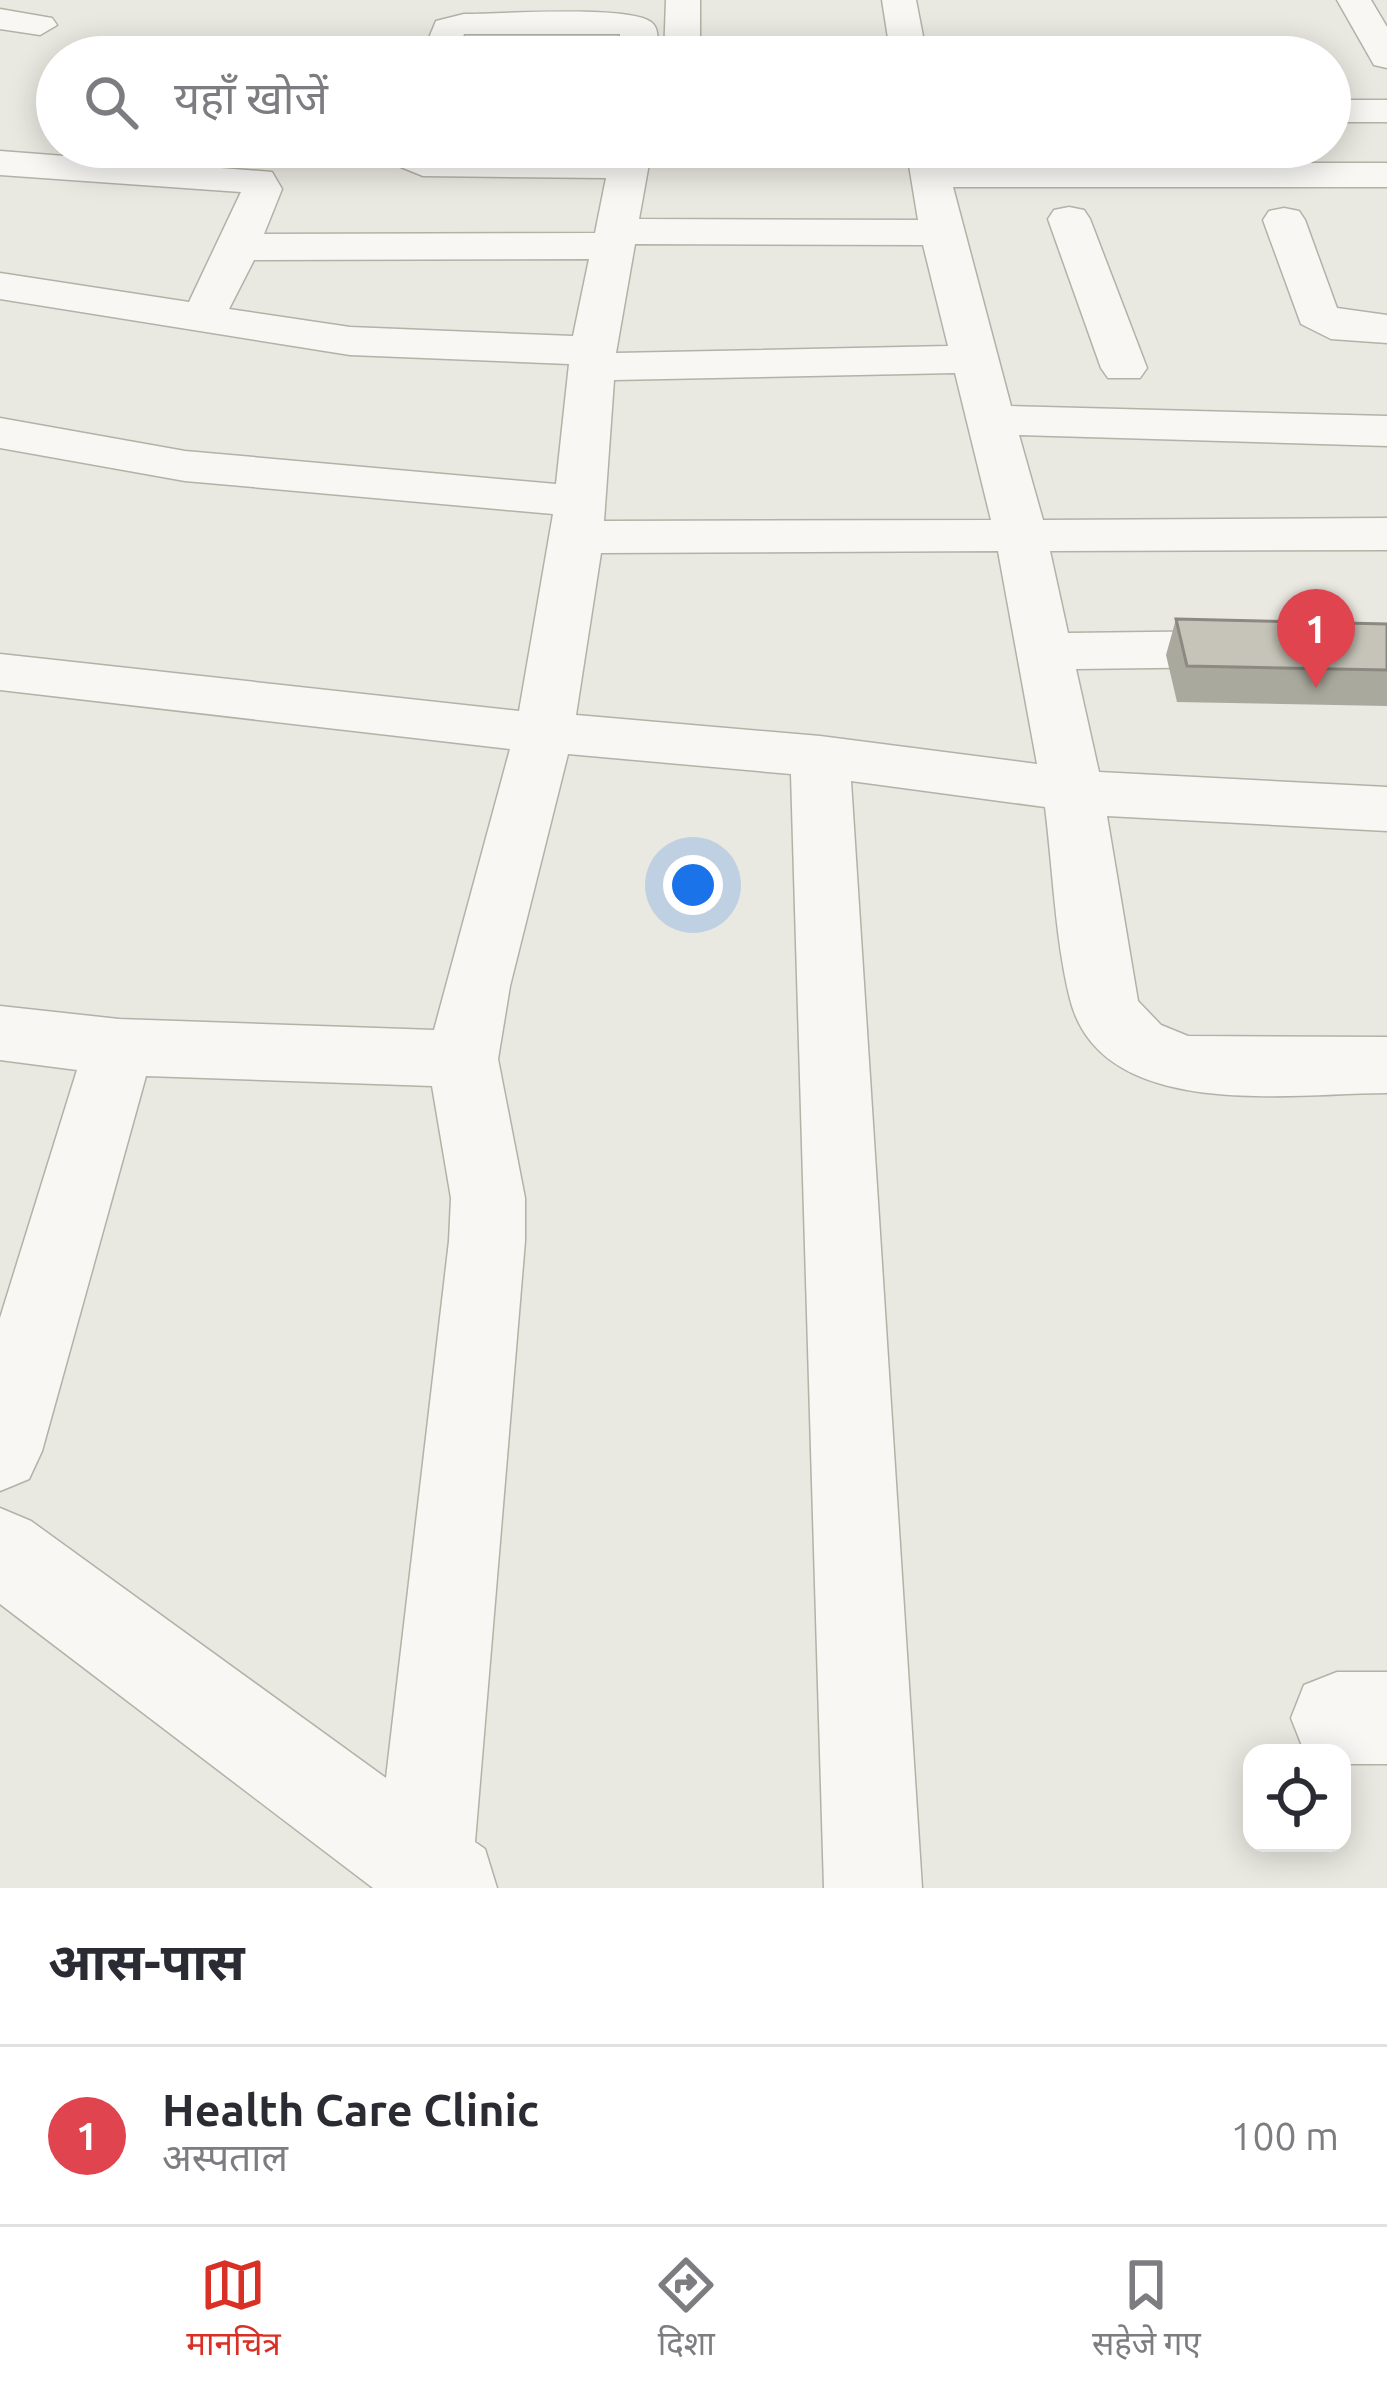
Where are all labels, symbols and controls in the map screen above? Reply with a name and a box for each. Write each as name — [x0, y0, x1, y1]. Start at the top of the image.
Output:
search box — [36, 36, 1351, 168]
icon: search — [78, 69, 144, 135]
text: यहाँ खोजें — [174, 72, 328, 123]
pin: 1 — [1277, 589, 1355, 688]
your location — [663, 855, 723, 915]
map controls — [1243, 1744, 1351, 1852]
button: locate — [1243, 1744, 1351, 1852]
text: आस-पास — [48, 1932, 245, 1990]
text: Health Care Clinic — [162, 2084, 539, 2135]
text: 1 — [76, 2114, 98, 2157]
text: 100 m — [1230, 2114, 1339, 2157]
text: अस्पताल — [162, 2135, 288, 2178]
tab: मानचित्र — [186, 2252, 281, 2368]
tab: दिशा — [653, 2252, 719, 2368]
tab: सहेजे गए — [1092, 2252, 1201, 2368]

